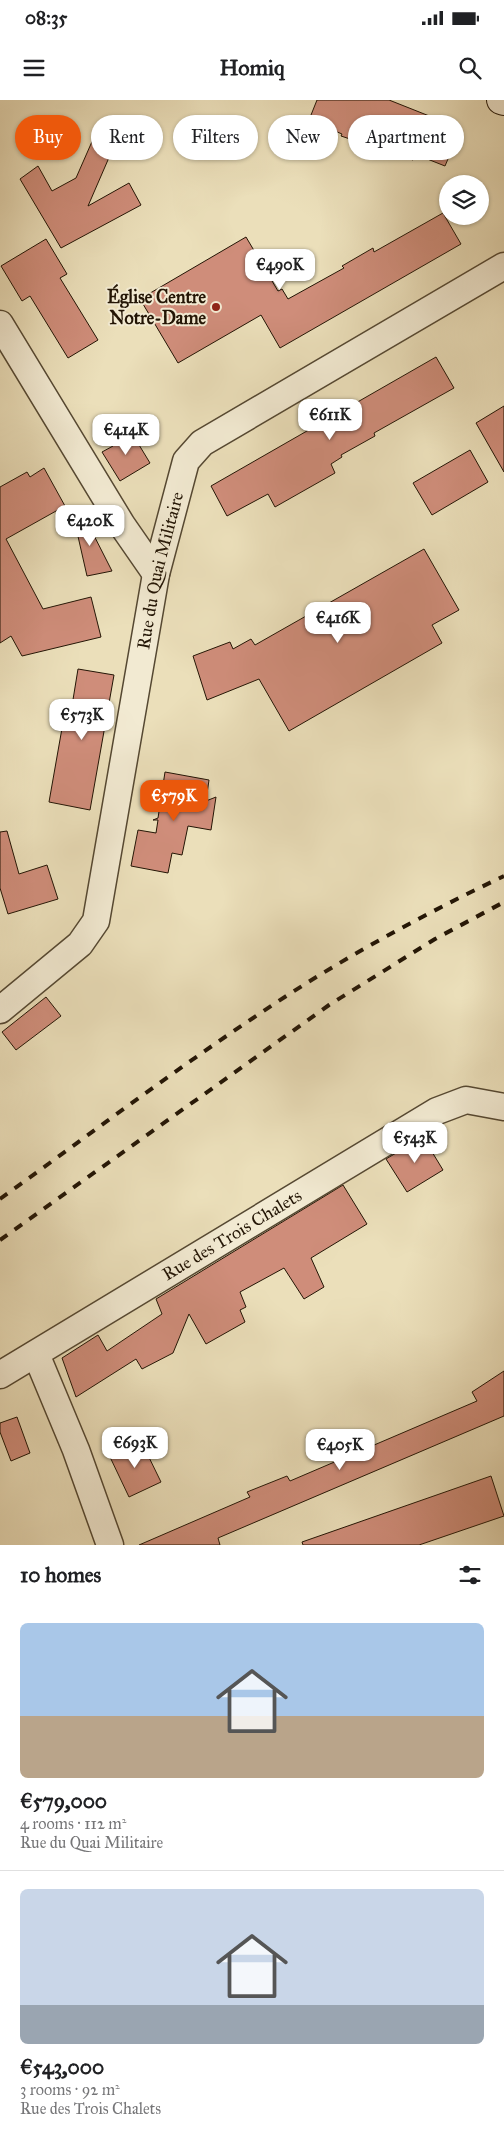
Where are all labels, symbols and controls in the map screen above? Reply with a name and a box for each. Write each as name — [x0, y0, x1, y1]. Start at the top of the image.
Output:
text: 08:35 — [25, 6, 67, 29]
icon: menu — [20, 54, 48, 82]
text: Homiq — [220, 54, 284, 81]
icon: search — [456, 54, 484, 82]
chip: Buy — [15, 115, 81, 160]
chip: Rent — [91, 115, 163, 160]
chip: Filters — [173, 115, 258, 160]
chip: New — [268, 115, 338, 160]
chip: Apartment — [348, 115, 464, 160]
map controls — [439, 175, 489, 225]
button: layers — [439, 175, 489, 225]
pin: €490K — [245, 248, 315, 291]
text: €490K — [256, 255, 304, 274]
place label: Église Centre Notre-Dame — [107, 283, 206, 329]
marker: Église Centre Notre-Dame — [210, 301, 222, 313]
pin: €611K — [295, 398, 365, 441]
text: €611K — [309, 405, 351, 424]
pin: €414K — [91, 414, 161, 456]
text: €414K — [103, 420, 149, 439]
street label: Rue du Quai Militaire — [132, 489, 188, 651]
pin: €420K — [55, 504, 125, 547]
text: €420K — [66, 511, 114, 530]
pin: €416K — [303, 602, 373, 644]
text: €416K — [316, 608, 360, 627]
pin: €573K — [47, 698, 117, 741]
text: €573K — [60, 705, 104, 724]
pin: €579K — [139, 780, 209, 822]
text: €579K — [151, 786, 197, 805]
pin: €543K — [380, 1122, 450, 1164]
text: €543K — [393, 1128, 437, 1147]
street label: Rue des Trois Chalets — [158, 1184, 306, 1285]
pin: €693K — [100, 1426, 170, 1469]
pin: €405K — [305, 1428, 375, 1471]
text: €693K — [113, 1433, 157, 1452]
text: €405K — [317, 1435, 363, 1454]
icon: filters — [456, 1561, 484, 1589]
text: 10 homes — [20, 1562, 101, 1588]
icon: home — [207, 1656, 297, 1746]
text: €579,000 — [20, 1788, 107, 1814]
text: 4 rooms · 112 m² — [20, 1814, 126, 1833]
text: Rue du Quai Militaire — [20, 1833, 163, 1852]
icon: home — [207, 1921, 297, 2011]
text: €543,000 — [20, 2054, 104, 2080]
text: 3 rooms · 92 m² — [20, 2080, 120, 2099]
text: Rue des Trois Chalets — [20, 2099, 161, 2118]

